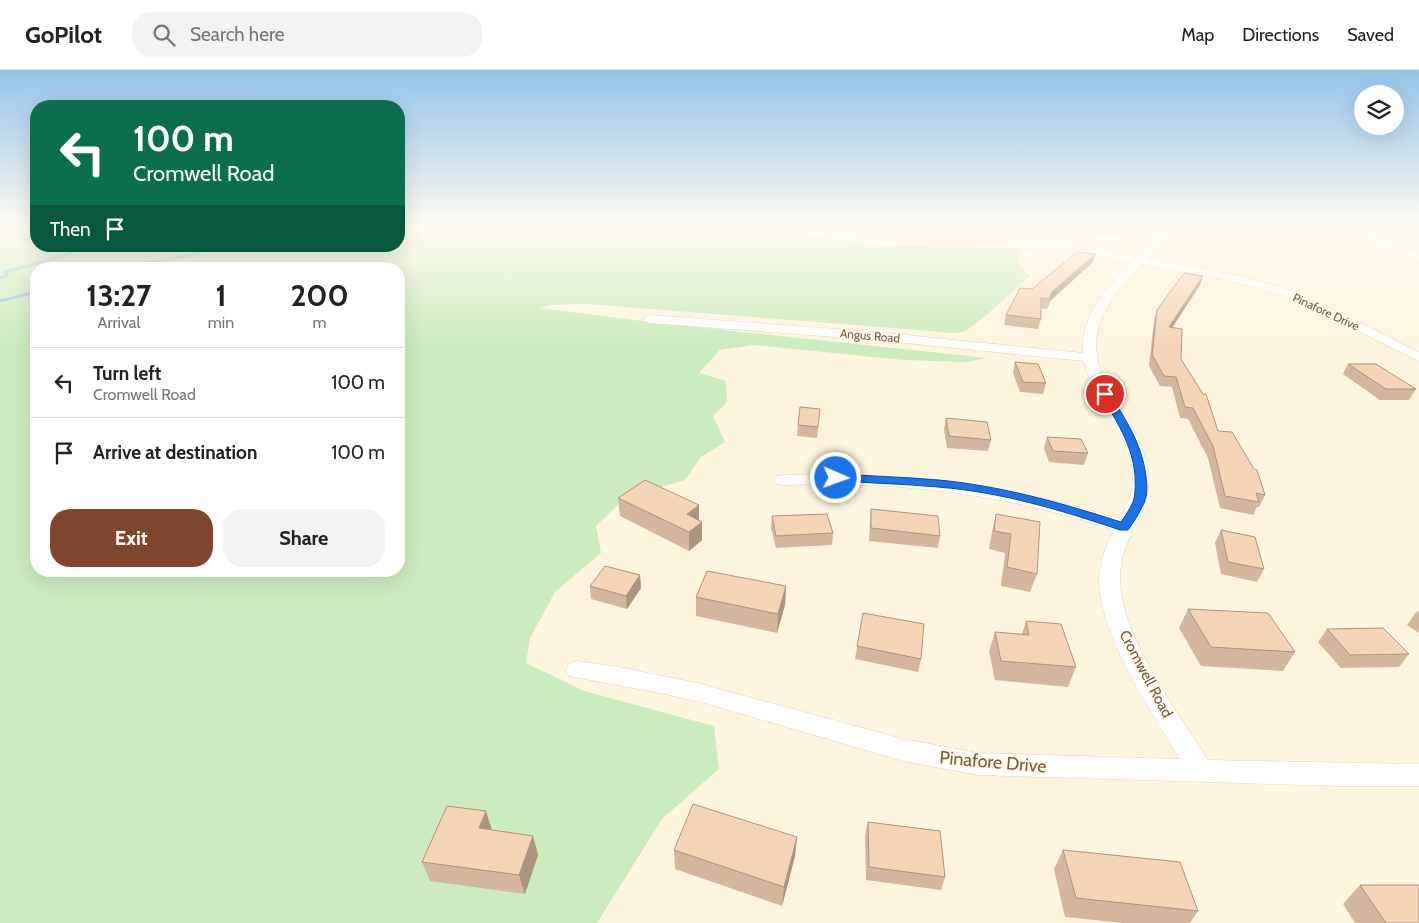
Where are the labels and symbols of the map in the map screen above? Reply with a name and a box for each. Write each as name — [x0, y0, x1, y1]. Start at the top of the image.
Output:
street label: Pinafore Drive — [1291, 290, 1362, 333]
street label: Angus Road — [839, 325, 901, 346]
pin — [1084, 373, 1126, 415]
position arrow — [809, 451, 861, 503]
street label: Cromwell Road — [1115, 627, 1177, 721]
street label: Pinafore Drive — [939, 746, 1047, 778]

